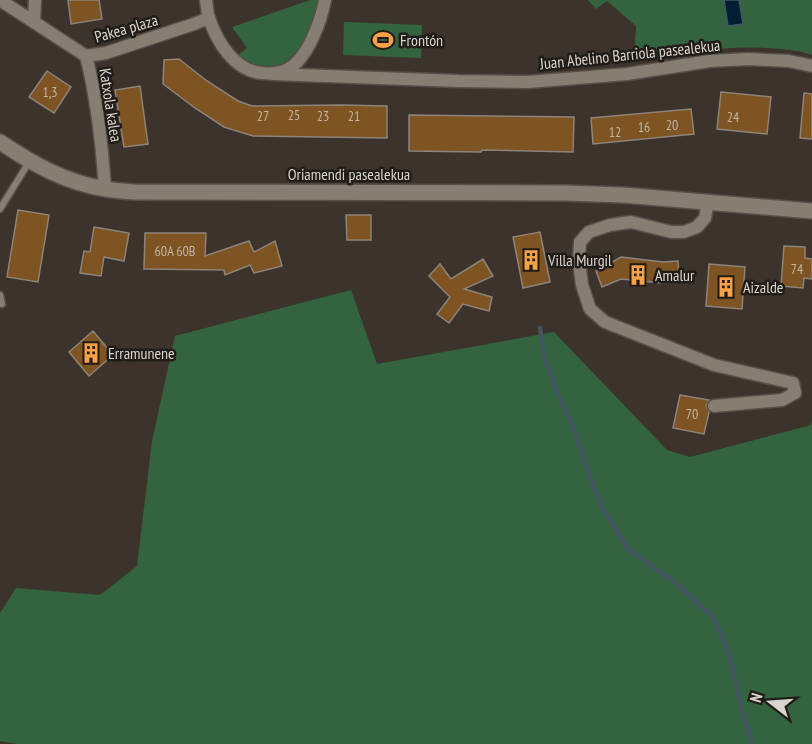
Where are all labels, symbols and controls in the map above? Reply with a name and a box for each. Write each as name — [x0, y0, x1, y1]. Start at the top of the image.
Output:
street label: Pakea plaza — [92, 9, 160, 47]
sports icon: Frontón — [371, 28, 395, 52]
place label: Frontón — [400, 30, 443, 50]
street label: Juan Abelino Barriola pasealekua — [538, 35, 721, 74]
street label: Katxola kalea — [95, 67, 127, 143]
house number: 1,3 — [42, 83, 58, 101]
house number: 25 — [288, 106, 300, 124]
house number: 27 — [257, 107, 269, 125]
house number: 23 — [317, 107, 329, 125]
house number: 21 — [348, 107, 360, 125]
house number: 24 — [727, 108, 740, 126]
house number: 20 — [666, 116, 678, 134]
house number: 16 — [638, 118, 650, 136]
house number: 12 — [609, 123, 621, 141]
street label: Oriamendi pasealekua — [288, 164, 410, 184]
house number: 60A 60B — [155, 242, 195, 260]
building icon: Villa Murgil — [519, 248, 543, 272]
place label: Villa Murgil — [547, 250, 612, 270]
house number: 74 — [791, 260, 804, 278]
building icon: Amalur — [626, 263, 650, 287]
place label: Amalur — [655, 265, 695, 285]
building icon: Aizalde — [714, 275, 738, 299]
place label: Aizalde — [743, 277, 783, 297]
building icon: Erramunene — [79, 341, 103, 365]
place label: Erramunene — [108, 343, 175, 363]
house number: 70 — [686, 405, 698, 423]
north arrow — [740, 672, 800, 732]
text: N — [745, 691, 766, 705]

